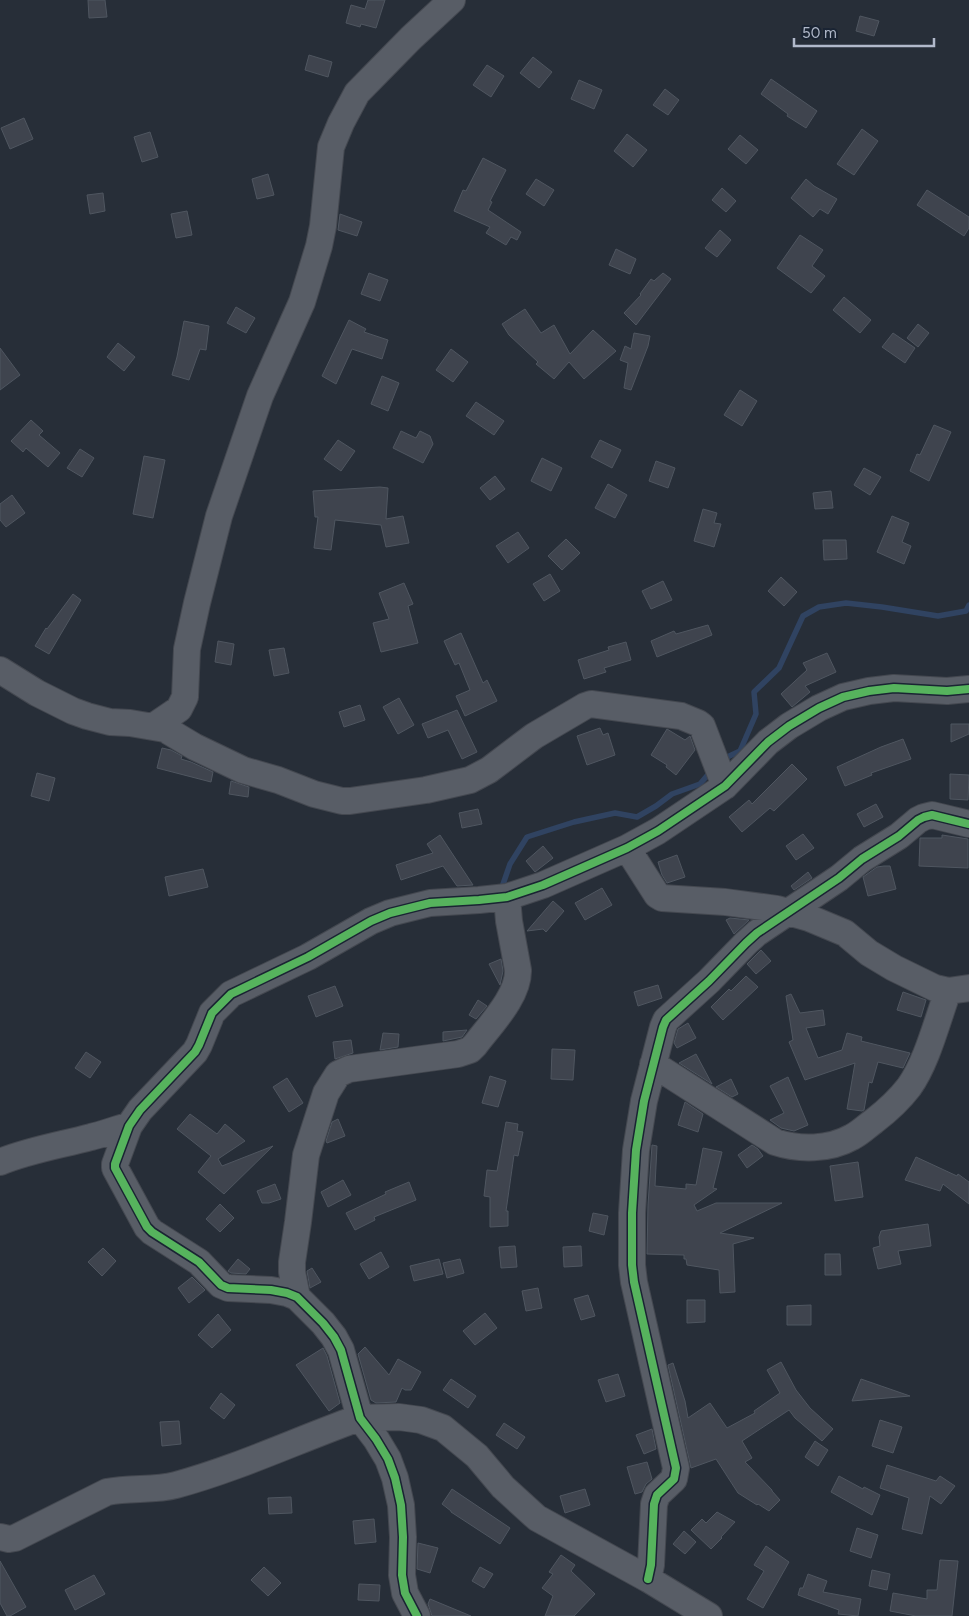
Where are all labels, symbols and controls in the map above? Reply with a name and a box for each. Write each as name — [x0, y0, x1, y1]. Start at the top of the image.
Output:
scale bar — [794, 15, 934, 47]
text: 50 m — [802, 24, 837, 42]

